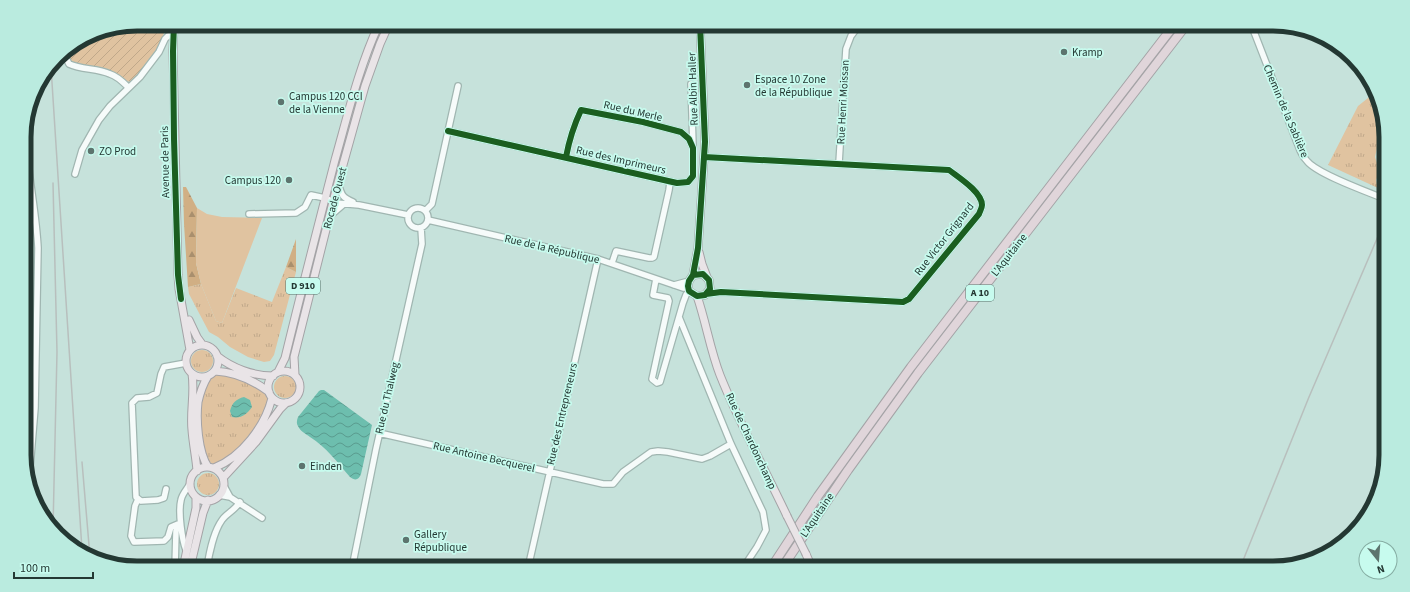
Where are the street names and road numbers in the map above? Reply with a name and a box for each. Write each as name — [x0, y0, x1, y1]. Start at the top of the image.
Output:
street label: Rue Albin Haller — [684, 52, 702, 126]
street label: Rue Henri Moissan — [833, 59, 853, 145]
street label: Chemin de la Sablière — [1260, 62, 1313, 160]
street label: Rue du Merle — [602, 97, 664, 125]
street label: Avenue de Paris — [157, 125, 173, 198]
street label: Rue des Imprimeurs — [575, 142, 668, 178]
street label: Rocade Ouest — [320, 165, 350, 230]
street label: Rue Victor Grignard — [911, 199, 977, 279]
street label: L'Aquitaine — [988, 230, 1031, 280]
street label: Rue de la République — [503, 231, 601, 267]
road number: D 910 — [286, 278, 320, 294]
road number: A 10 — [966, 285, 994, 301]
street label: Rue du Thalweg — [371, 360, 403, 435]
street label: Rue des Entrepreneurs — [543, 361, 581, 466]
street label: Rue de Chardonchamp — [722, 390, 780, 492]
street label: Rue Antoine Becquerel — [432, 438, 537, 476]
street label: L'Aquitaine — [797, 489, 838, 540]

